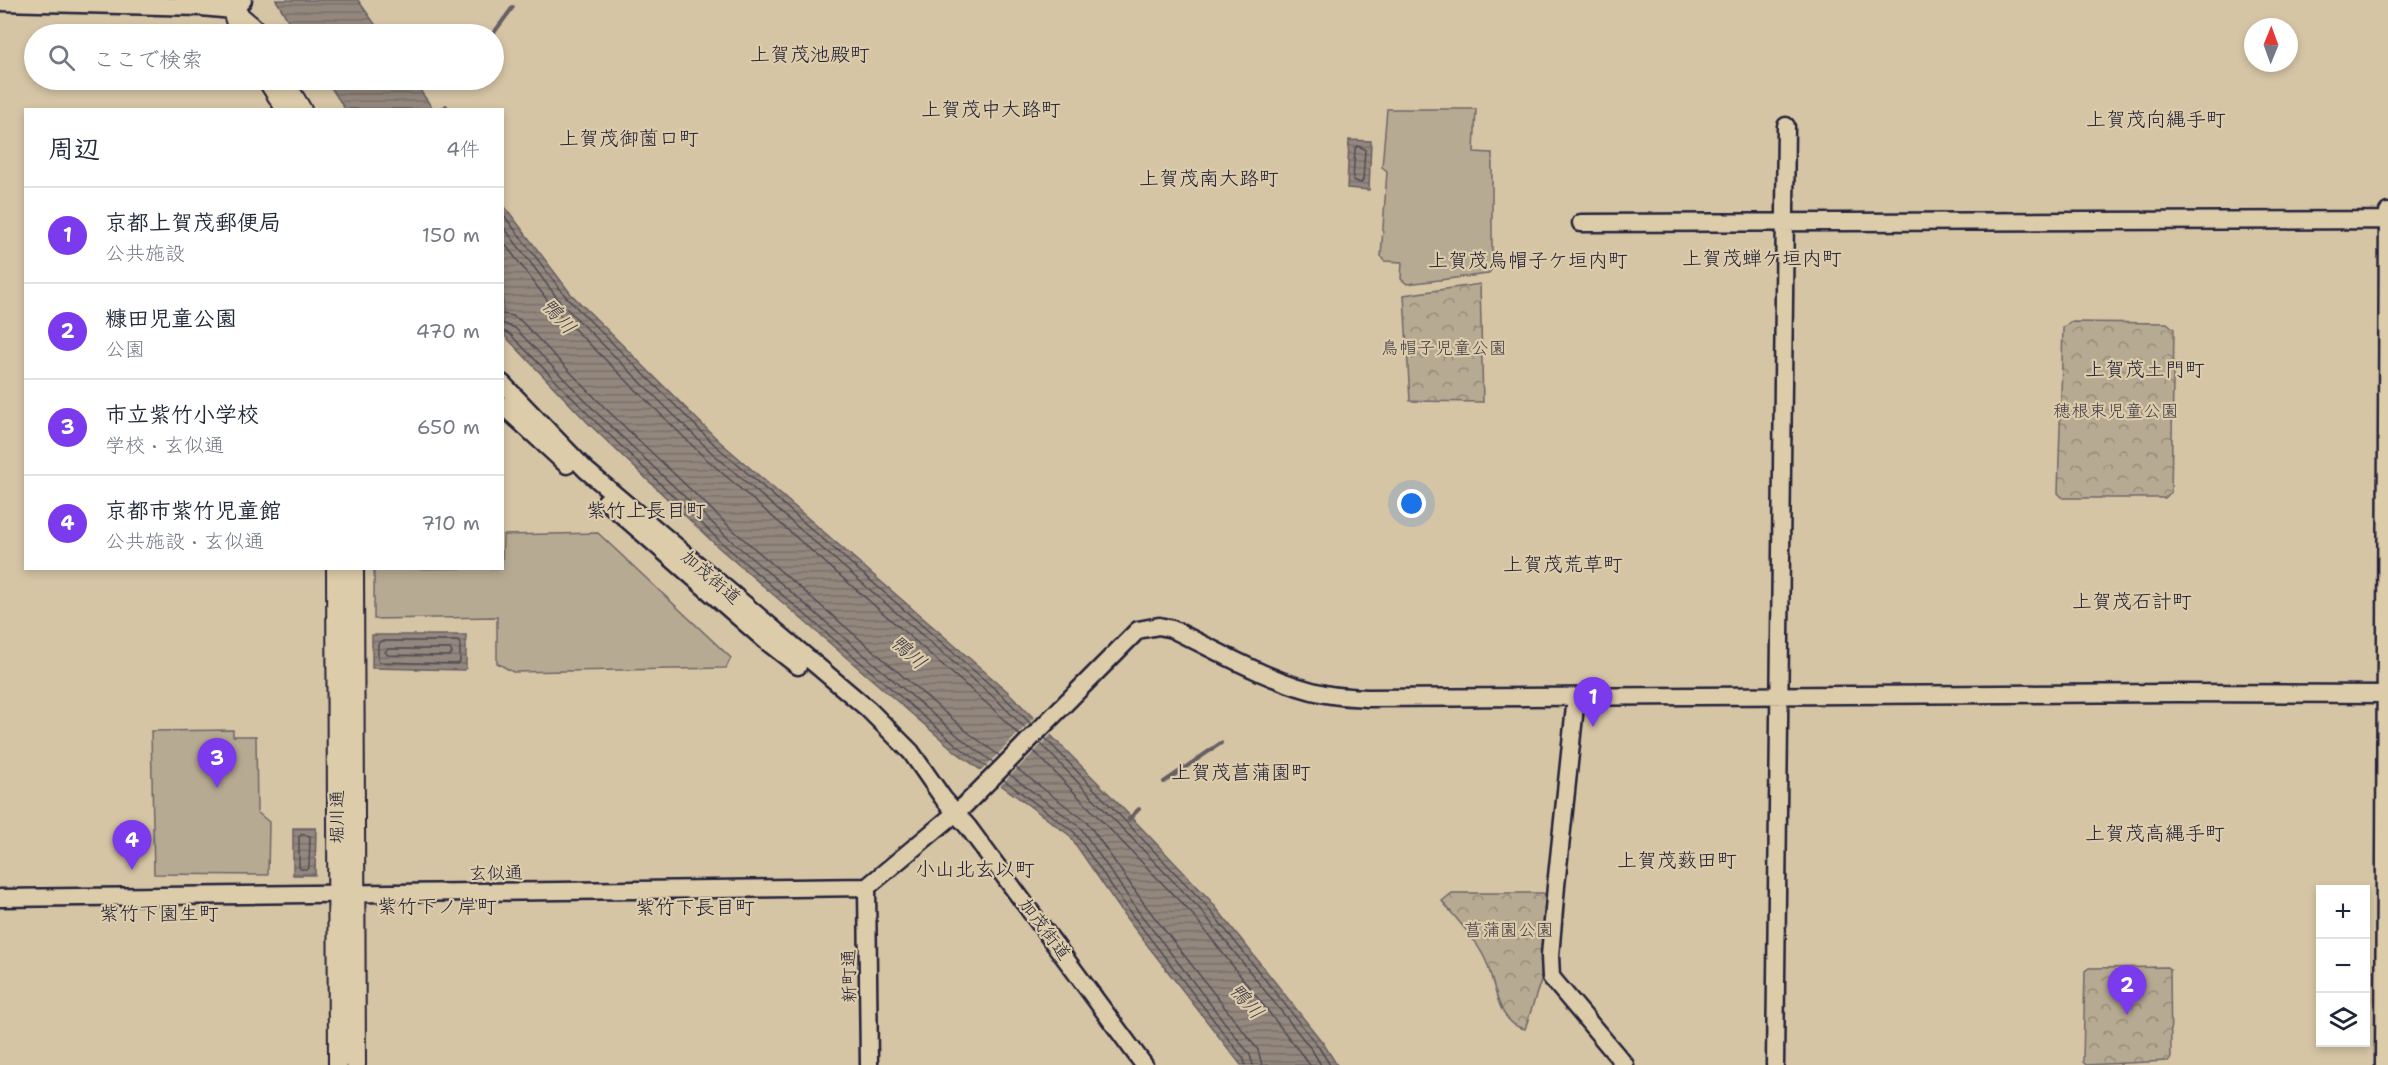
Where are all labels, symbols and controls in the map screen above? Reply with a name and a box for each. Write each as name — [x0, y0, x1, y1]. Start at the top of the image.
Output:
north arrow — [2244, 18, 2298, 72]
search box — [24, 24, 504, 90]
icon: search — [45, 41, 78, 74]
district label: 上賀茂池殿町 — [750, 41, 870, 67]
text: ここで検索 — [93, 45, 203, 74]
district label: 上賀茂中大路町 — [921, 96, 1061, 122]
district label: 上賀茂向縄手町 — [2086, 106, 2226, 132]
district label: 上賀茂御薗口町 — [559, 125, 699, 151]
text: 周辺 — [48, 131, 100, 166]
text: 4件 — [446, 136, 480, 162]
district label: 上賀茂南大路町 — [1139, 165, 1279, 191]
text: 京都上賀茂郵便局 — [105, 208, 281, 237]
text: 1 — [63, 222, 72, 248]
text: 150 m — [422, 222, 480, 248]
text: 公共施設 — [105, 240, 185, 266]
district label: 上賀茂蝉ケ垣内町 — [1682, 245, 1842, 271]
district label: 上賀茂烏帽子ケ垣内町 — [1428, 247, 1628, 273]
water label: 鴨川 — [536, 292, 582, 340]
text: 糠田児童公園 — [105, 304, 237, 333]
text: 2 — [61, 318, 75, 344]
text: 470 m — [416, 318, 480, 344]
text: 公園 — [105, 336, 145, 362]
park label: 鳥帽子児童公園 — [1381, 336, 1507, 360]
district label: 上賀茂土門町 — [2085, 356, 2205, 382]
park label: 穂根束児童公園 — [2053, 399, 2179, 423]
text: 市立紫竹小学校 — [105, 400, 259, 429]
text: 3 — [61, 414, 75, 440]
text: 650 m — [417, 414, 480, 440]
text: 学校 · 玄似通 — [105, 432, 224, 458]
your location — [1397, 489, 1426, 518]
text: 京都市紫竹児童館 — [105, 496, 281, 525]
district label: 紫竹上長目町 — [586, 497, 706, 523]
text: 4 — [61, 510, 75, 536]
text: 710 m — [421, 510, 480, 536]
text: 公共施設 · 玄似通 — [105, 528, 264, 554]
street label: 加茂街道 — [676, 544, 746, 610]
district label: 上賀茂荒草町 — [1503, 551, 1623, 577]
district label: 上賀茂石計町 — [2072, 588, 2192, 614]
water label: 鴨川 — [885, 629, 933, 675]
pin: 1 — [1574, 678, 1612, 727]
pin: 3 — [198, 738, 236, 788]
district label: 上賀茂菖蒲園町 — [1171, 759, 1311, 785]
street label: 堀川通 — [325, 790, 349, 844]
pin: 4 — [112, 820, 152, 870]
district label: 上賀茂高縄手町 — [2085, 820, 2225, 846]
district label: 上賀茂薮田町 — [1617, 847, 1737, 873]
district label: 小山北玄以町 — [915, 856, 1035, 882]
street label: 玄似通 — [469, 861, 523, 885]
map controls — [2316, 885, 2370, 1047]
button: + — [2316, 885, 2370, 939]
district label: 紫竹下ノ岸町 — [377, 893, 497, 919]
street label: 加茂街道 — [1014, 893, 1076, 965]
district label: 紫竹下長目町 — [635, 894, 755, 920]
district label: 紫竹下園生町 — [99, 900, 219, 926]
park label: 菖蒲園公園 — [1464, 918, 1554, 942]
button: − — [2316, 939, 2370, 993]
street label: 新町通 — [837, 949, 861, 1003]
pin: 2 — [2108, 966, 2146, 1015]
water label: 鴨川 — [1224, 977, 1270, 1025]
button: layers — [2316, 993, 2370, 1047]

